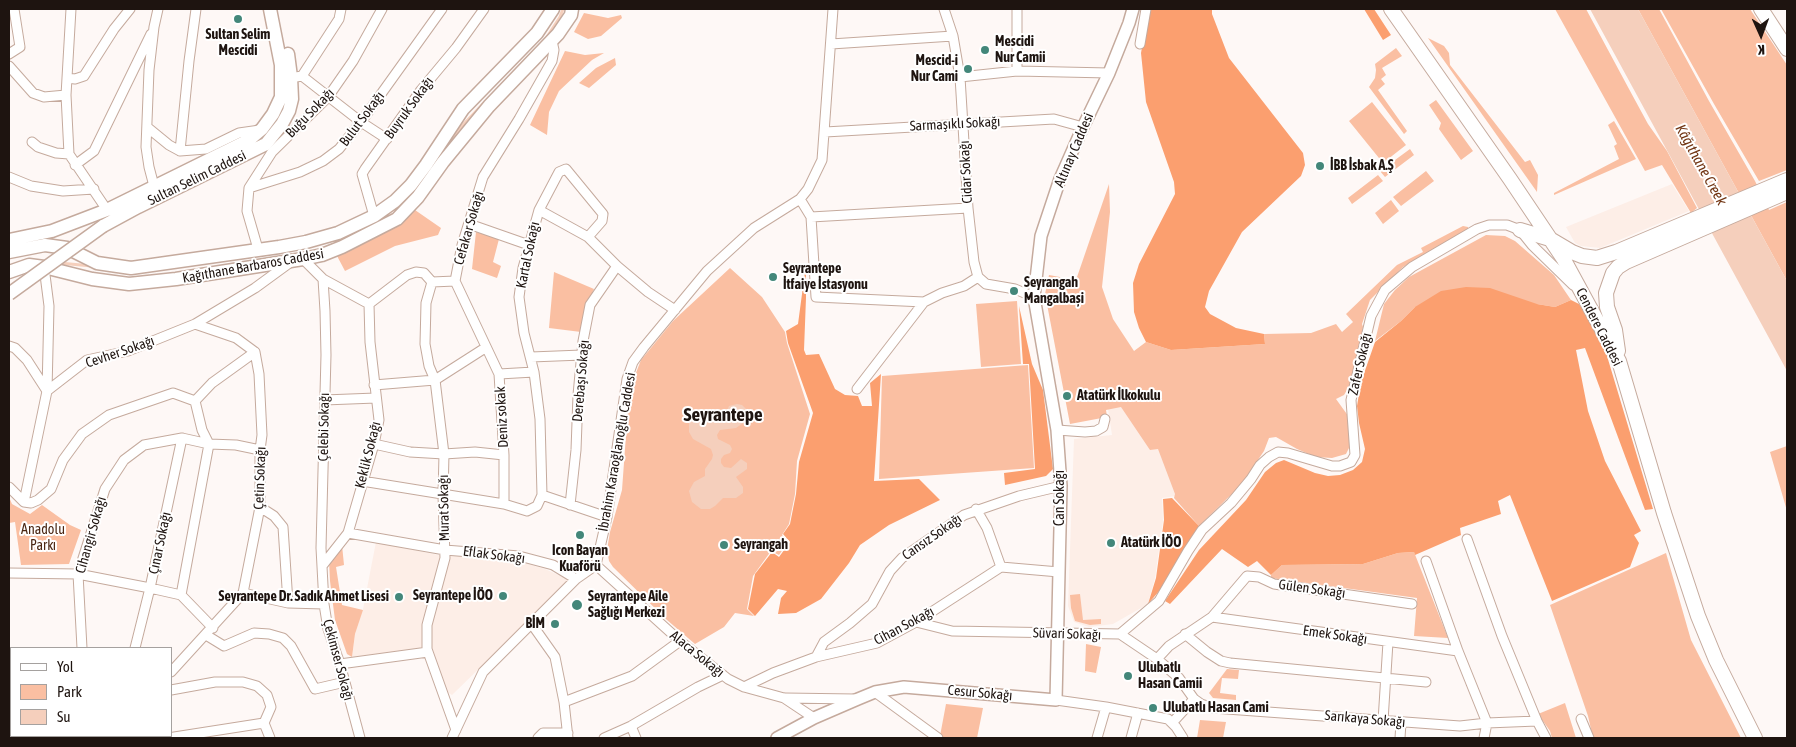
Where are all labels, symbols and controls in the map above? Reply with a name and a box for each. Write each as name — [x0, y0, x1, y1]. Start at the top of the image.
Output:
north arrow — [1736, 10, 1786, 60]
marker: Sultan Selim Mescidi — [232, 13, 244, 25]
place label: Sultan Selim Mescidi — [206, 27, 270, 59]
place label: Mescidi Nur Camii — [995, 34, 1045, 66]
text: K — [1758, 42, 1765, 58]
marker: Mescidi Nur Camii — [979, 44, 991, 56]
place label: Mescid-i Nur Cami — [911, 53, 958, 85]
marker: Mescid-i Nur Cami — [962, 63, 974, 75]
street label: Buyruk Sokağı — [381, 74, 437, 142]
street label: Buğu Sokağı — [282, 85, 338, 141]
street label: Bulut Sokağı — [336, 88, 388, 150]
street label: Altınay Caddesi — [1051, 110, 1097, 190]
street label: Sarmaşıklı Sokağı — [909, 113, 1001, 135]
water label: Kâğıthane Creek — [1671, 121, 1731, 209]
street label: Cidar Sokağı — [956, 140, 976, 204]
street label: Sultan Selim Caddesi — [145, 147, 249, 209]
place label: İBB İsbak A.Ş — [1330, 158, 1394, 174]
marker: İBB İsbak A.Ş — [1314, 160, 1326, 172]
street label: Cefakar Sokağı — [450, 189, 488, 267]
street label: Kartal Sokağı — [513, 220, 543, 290]
street label: Kağıthane Barbaros Caddesi — [181, 245, 325, 287]
place label: Seyrantepe İtfaiye İstasyonu — [783, 261, 868, 294]
marker: Seyrantepe İtfaiye İstasyonu — [767, 271, 779, 283]
place label: Seyrangah Mangalbași — [1024, 275, 1084, 308]
marker: Seyrangah Mangalbași — [1008, 285, 1020, 297]
street label: Cendere Caddesi — [1572, 285, 1626, 369]
street label: Zafer Sokağı — [1345, 331, 1375, 397]
street label: Cevher Sokağı — [83, 332, 157, 372]
street label: Derebaşı Sokağı — [569, 339, 593, 423]
street label: İbrahim Karaoğlanoğlu Caddesi — [595, 371, 639, 533]
street label: Deniz sokak — [492, 386, 512, 448]
place label: Atatürk İlkokulu — [1077, 388, 1161, 404]
marker: Atatürk İlkokulu — [1061, 390, 1073, 402]
street label: Çelebi Sokağı — [315, 392, 333, 462]
district label: Seyrantepe — [683, 404, 763, 426]
street label: Keklik Sokağı — [352, 420, 384, 490]
street label: Çetin Sokağı — [251, 446, 269, 510]
street label: Can Sokağı — [1052, 470, 1068, 526]
street label: Murat Sokağı — [435, 474, 453, 542]
street label: Cihangir Sokağı — [72, 495, 110, 575]
street label: Çınar Sokağı — [145, 510, 175, 576]
street label: Cansız Sokağı — [899, 510, 965, 564]
park label: Anadolu Parkı — [21, 522, 65, 554]
marker: Icon Bayan Kuaförü — [574, 529, 586, 541]
place label: Atatürk İÖO — [1121, 535, 1181, 551]
place label: Seyrangah — [734, 537, 788, 553]
marker: Atatürk İÖO — [1105, 537, 1117, 549]
marker: Seyrangah — [718, 539, 730, 551]
street label: Eflak Sokağı — [462, 543, 526, 567]
place label: Icon Bayan Kuaförü — [552, 543, 608, 576]
street label: Gülen Sokağı — [1278, 576, 1346, 602]
place label: Seyrantepe İÖO — [413, 588, 493, 604]
place label: Seyrantepe Dr. Sadık Ahmet Lisesi — [219, 589, 389, 605]
place label: Seyrantepe Aile Sağlığı Merkezi — [588, 589, 668, 622]
marker: Seyrantepe İÖO — [497, 590, 509, 602]
marker: Seyrantepe Dr. Sadık Ahmet Lisesi — [393, 591, 405, 603]
marker: Seyrantepe Aile Sağlığı Merkezi — [570, 598, 584, 612]
street label: Cihan Sokağı — [871, 603, 937, 649]
place label: BİM — [525, 616, 545, 632]
street label: Çekimser Sokağı — [319, 618, 357, 702]
marker: BİM — [549, 618, 561, 630]
street label: Emek Sokağı — [1302, 622, 1368, 648]
street label: Süvari Sokağı — [1033, 624, 1101, 644]
street label: Alaca Sokağı — [666, 627, 728, 681]
legend — [10, 647, 172, 737]
text: Yol — [57, 658, 74, 675]
place label: Ulubatlı Hasan Camii — [1138, 660, 1202, 692]
marker: Ulubatlı Hasan Camii — [1122, 670, 1134, 682]
street label: Cesur Sokağı — [947, 682, 1013, 704]
text: Park — [57, 683, 82, 700]
place label: Ulubatlı Hasan Cami — [1163, 700, 1269, 716]
marker: Ulubatlı Hasan Cami — [1147, 702, 1159, 714]
street label: Sarıkaya Sokağı — [1324, 707, 1406, 731]
text: Su — [57, 708, 71, 725]

